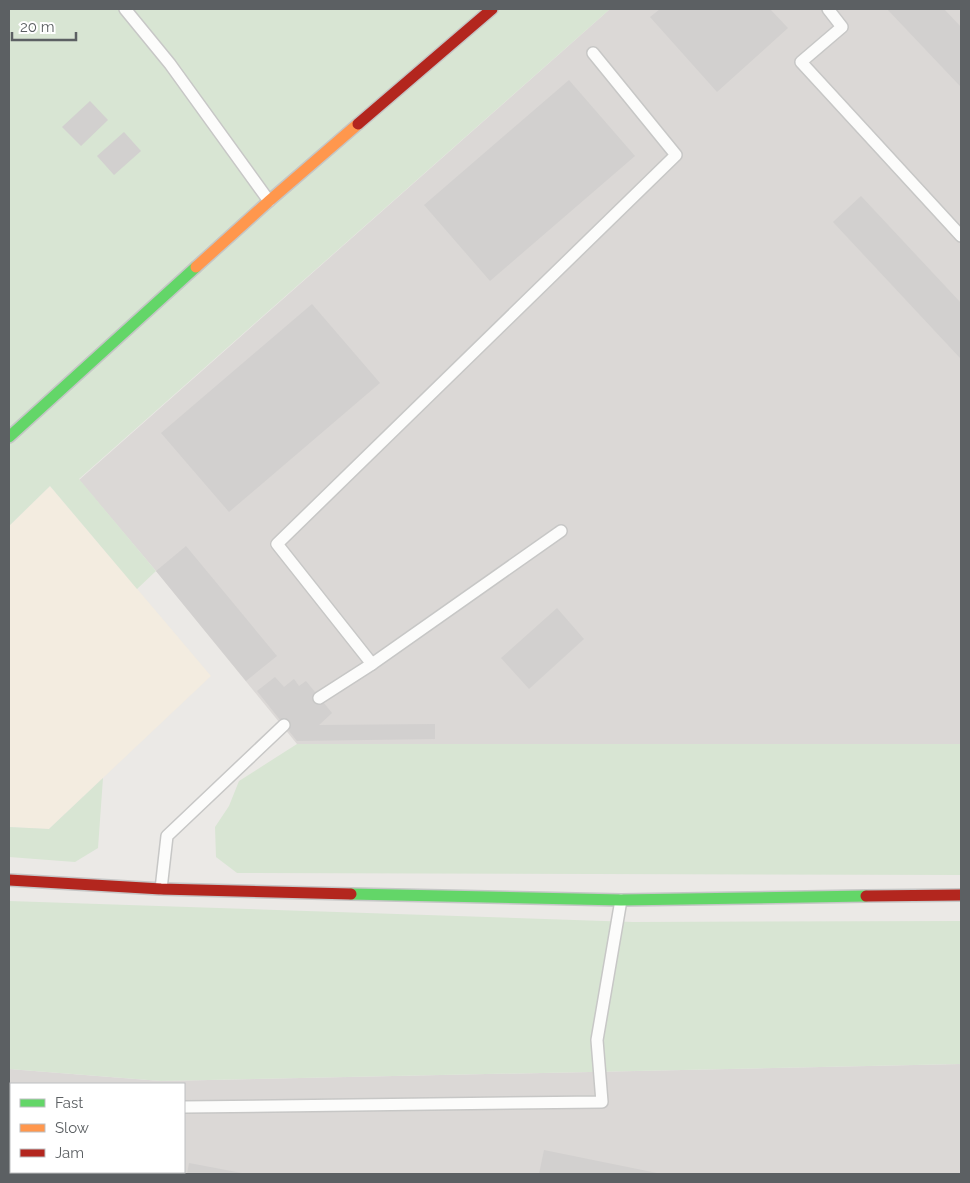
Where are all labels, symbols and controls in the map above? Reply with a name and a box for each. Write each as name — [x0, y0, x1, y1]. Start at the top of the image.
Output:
scale bar — [12, 10, 76, 42]
text: 20 m — [20, 18, 55, 36]
legend — [10, 1083, 185, 1173]
text: Fast — [55, 1094, 83, 1112]
text: Slow — [55, 1119, 89, 1137]
text: Jam — [55, 1144, 84, 1162]

